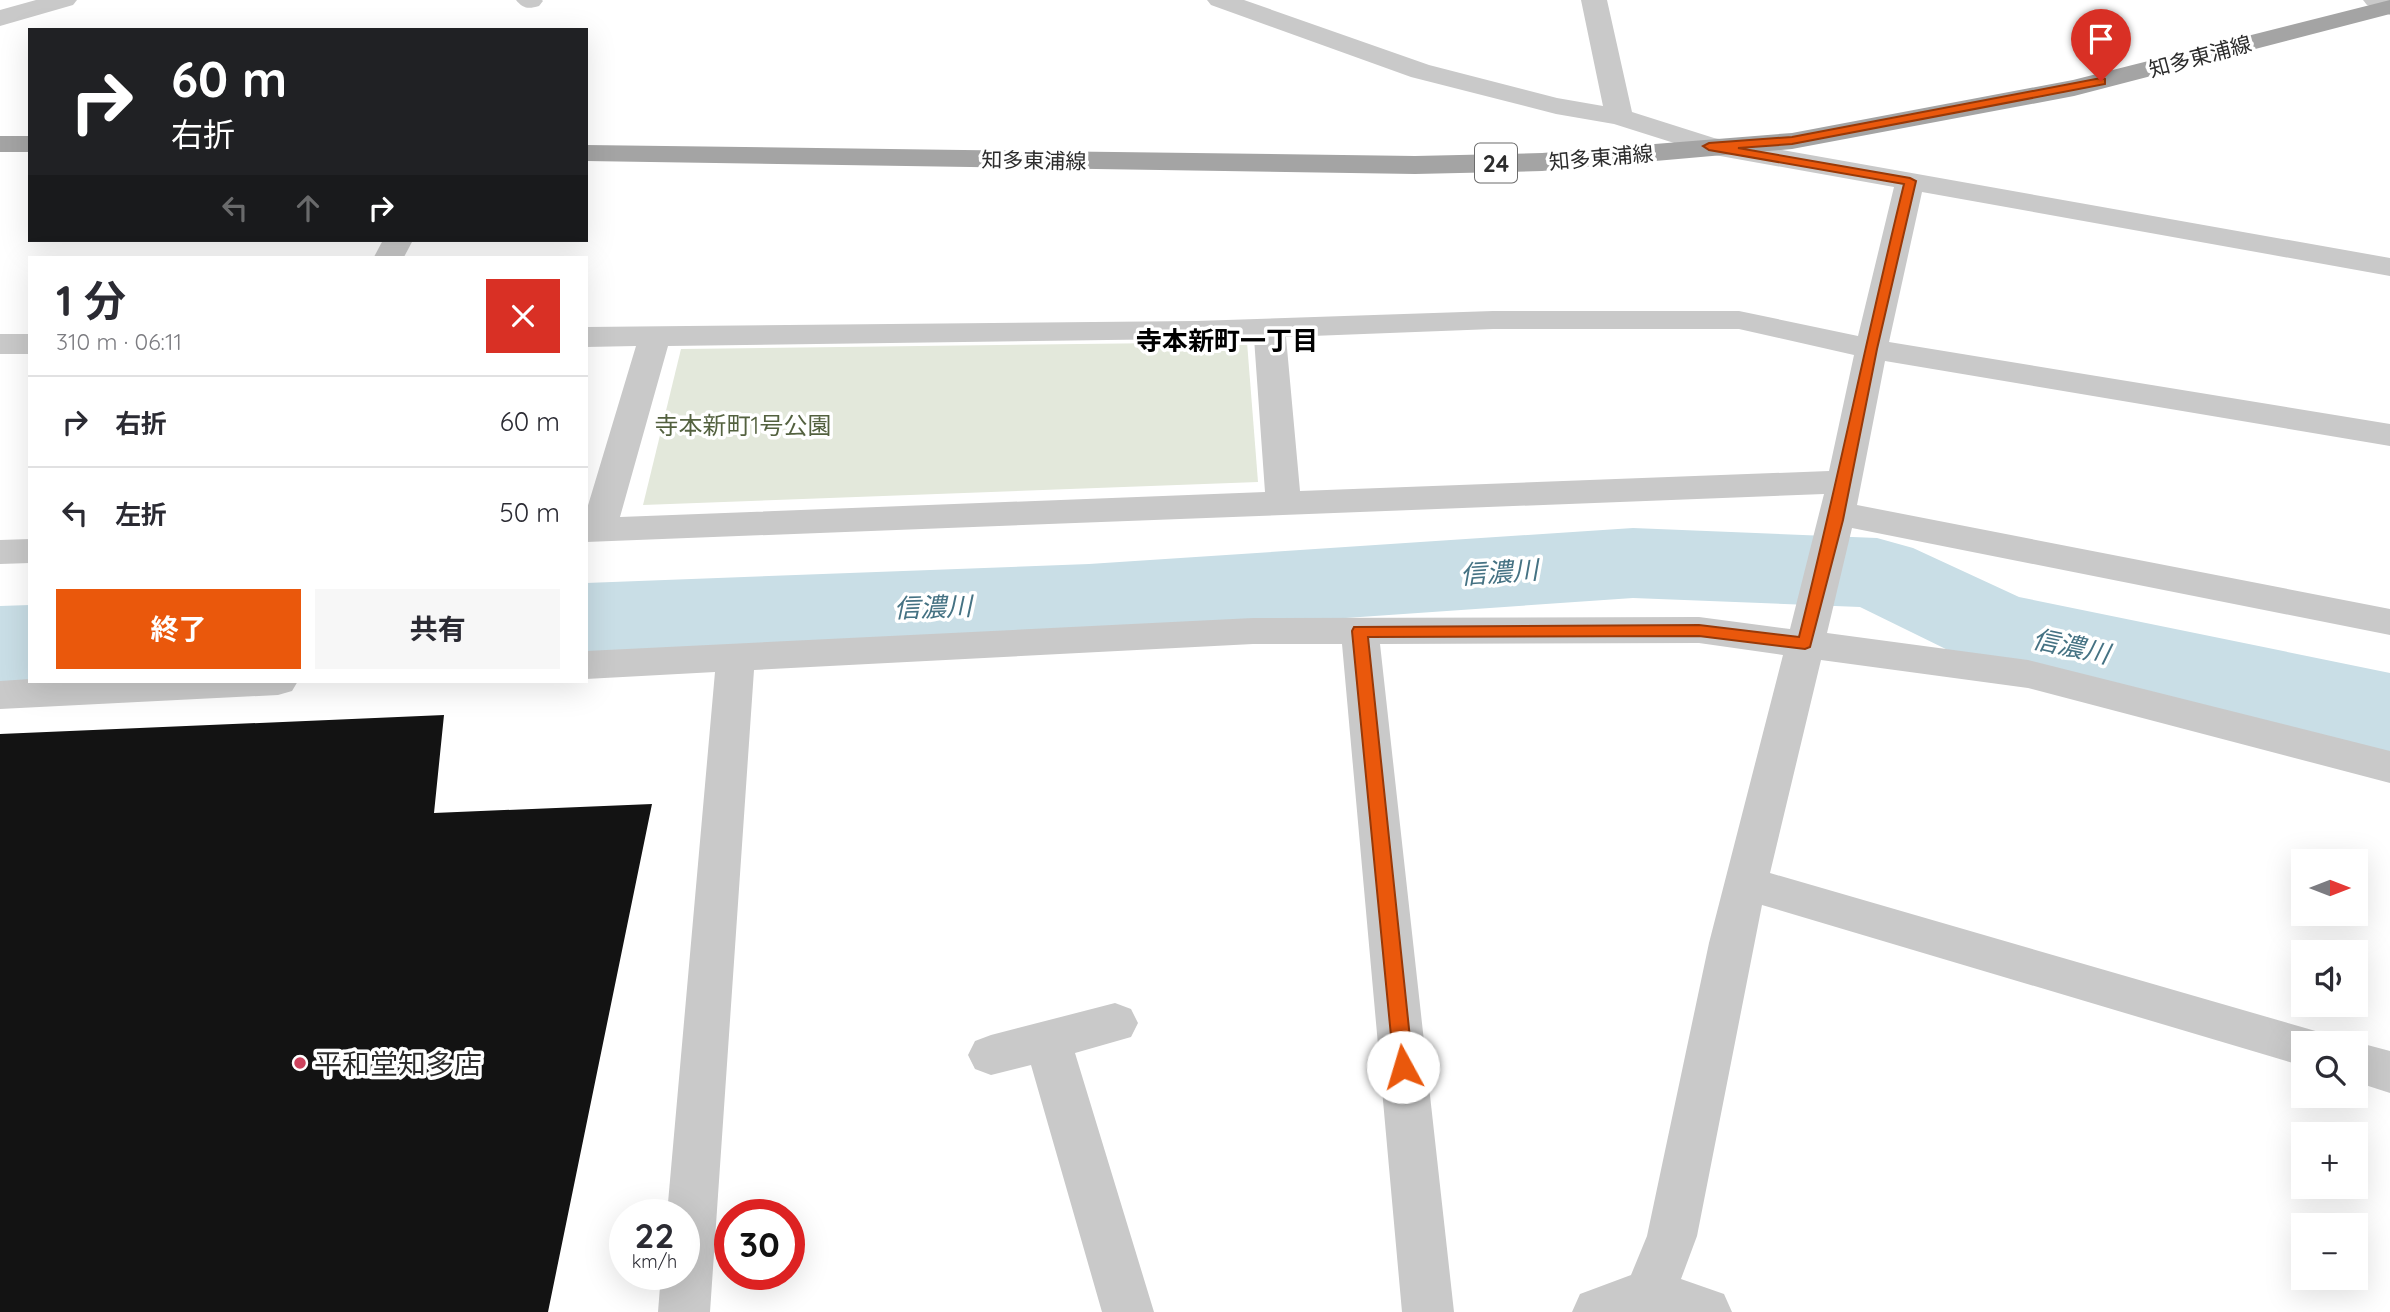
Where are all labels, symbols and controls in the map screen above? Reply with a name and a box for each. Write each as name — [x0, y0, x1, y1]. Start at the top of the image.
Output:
pin — [2071, 9, 2131, 81]
icon: arrive — [2082, 20, 2120, 58]
street label: 知多東浦線 — [2146, 30, 2254, 82]
text: 60 m — [171, 48, 287, 109]
icon: right — [56, 56, 147, 147]
text: 右折 — [171, 114, 235, 154]
street label: 知多東浦線 — [1548, 139, 1654, 175]
road number: 24 — [1475, 144, 1517, 182]
street label: 知多東浦線 — [981, 146, 1087, 174]
icon: left — [216, 189, 254, 227]
icon: ahead — [289, 189, 327, 227]
icon: right — [362, 189, 400, 227]
text: 1 分 — [56, 274, 126, 327]
button: close — [486, 279, 560, 353]
district label: 寺本新町一丁目 — [1136, 324, 1318, 357]
text: 310 m · 06:11 — [56, 327, 182, 356]
icon: right — [56, 403, 94, 441]
text: 60 m — [500, 405, 560, 438]
text: 右折 — [115, 407, 167, 440]
park label: 寺本新町1号公園 — [655, 410, 831, 440]
icon: left — [56, 494, 94, 532]
text: 50 m — [500, 496, 560, 529]
text: 左折 — [115, 498, 167, 531]
water label: 信濃川 — [1459, 553, 1542, 591]
button: 終了 — [56, 589, 301, 669]
button: 共有 — [315, 589, 560, 669]
water label: 信濃川 — [893, 589, 976, 625]
water label: 信濃川 — [2029, 622, 2116, 671]
north arrow — [2291, 849, 2368, 926]
map controls — [2291, 849, 2368, 1290]
button: sound — [2291, 940, 2368, 1017]
position arrow — [1366, 1030, 1440, 1104]
button: search — [2291, 1031, 2368, 1108]
place label: 平和堂知多店 — [314, 1046, 482, 1081]
marker: 平和堂知多店 — [292, 1055, 308, 1071]
button: + — [2291, 1122, 2368, 1199]
speed limit sign: 30 — [714, 1199, 805, 1290]
text: 22 — [635, 1213, 674, 1257]
button: − — [2291, 1213, 2368, 1290]
text: km/h — [632, 1250, 677, 1273]

